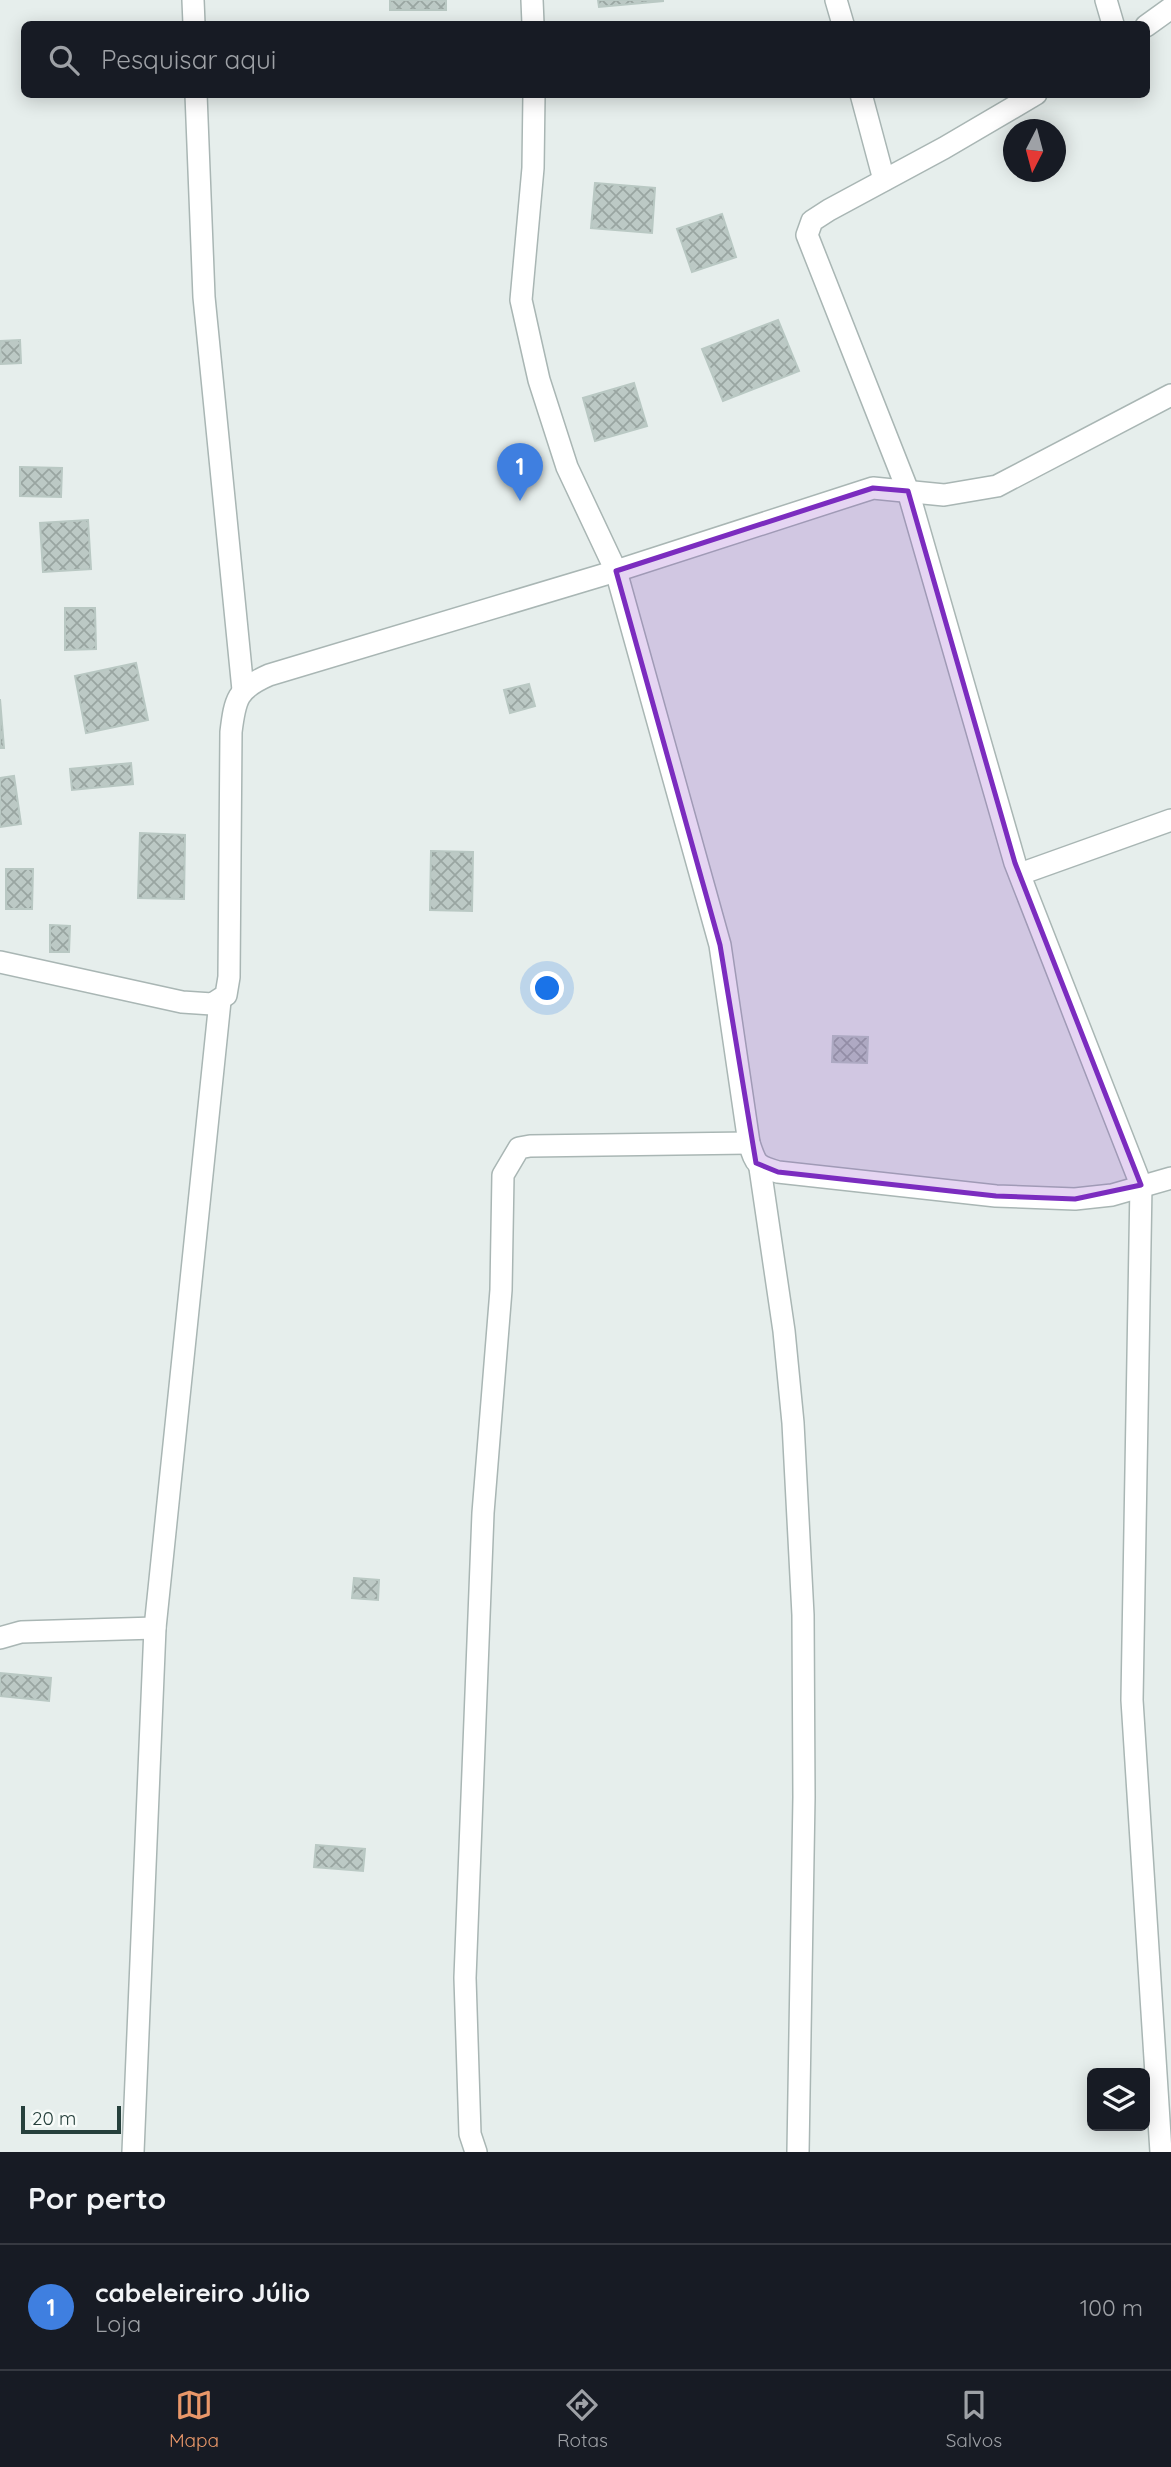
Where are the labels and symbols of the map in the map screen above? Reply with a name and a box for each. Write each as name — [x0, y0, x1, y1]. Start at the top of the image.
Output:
north arrow — [1003, 119, 1066, 182]
pin: 1 — [497, 443, 543, 501]
your location — [530, 971, 564, 1005]
scale bar — [21, 2103, 121, 2135]

